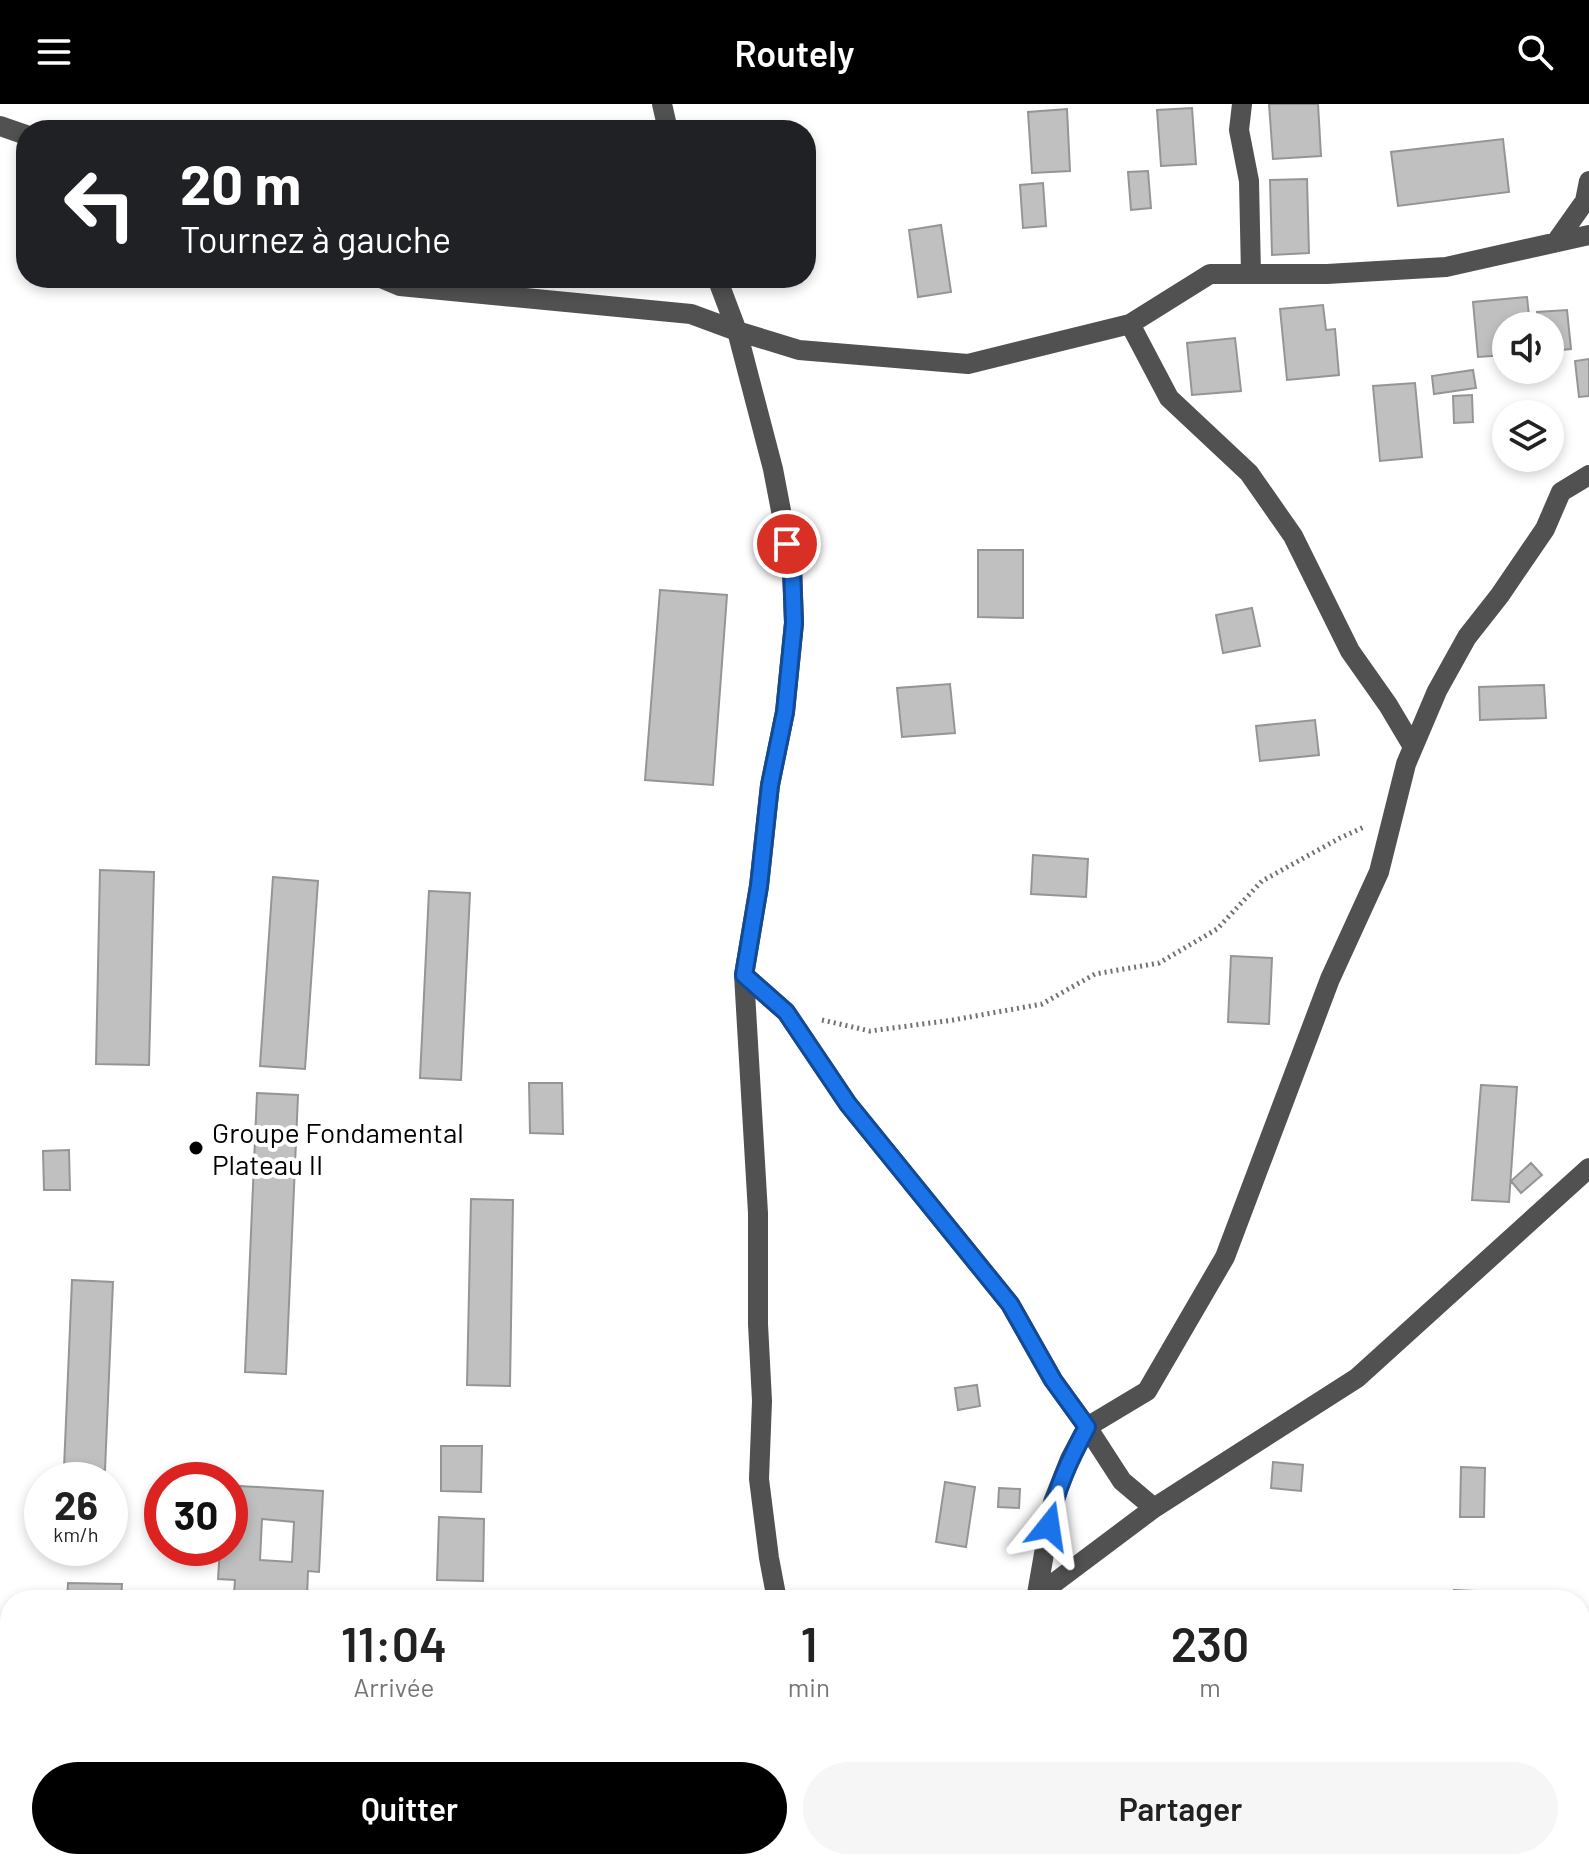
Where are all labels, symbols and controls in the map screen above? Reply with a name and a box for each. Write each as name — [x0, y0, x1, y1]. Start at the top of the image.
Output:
icon: menu — [32, 30, 76, 74]
icon: search — [1513, 30, 1557, 74]
text: Routely — [734, 31, 855, 74]
text: 20 m — [180, 149, 301, 216]
icon: left — [48, 152, 152, 256]
text: Tournez à gauche — [180, 217, 451, 260]
map controls — [1492, 312, 1564, 472]
button: sound — [1492, 312, 1564, 384]
button: layers — [1492, 400, 1564, 472]
pin — [753, 510, 821, 578]
icon: arrive — [765, 522, 809, 566]
place label: Groupe Fondamental Plateau II — [212, 1115, 464, 1181]
marker: Groupe Fondamental Plateau II — [187, 1139, 205, 1157]
speed limit sign: 30 — [144, 1462, 248, 1566]
text: 26 — [54, 1480, 98, 1528]
position arrow — [1007, 1484, 1091, 1568]
text: km/h — [53, 1522, 99, 1546]
text: 11:04 — [341, 1614, 447, 1672]
text: 1 — [800, 1614, 817, 1672]
text: 230 — [1171, 1614, 1249, 1672]
text: Arrivée — [353, 1671, 434, 1702]
text: min — [788, 1671, 830, 1702]
text: m — [1199, 1671, 1221, 1702]
button: Quitter — [32, 1762, 787, 1854]
button: Partager — [803, 1762, 1558, 1854]

